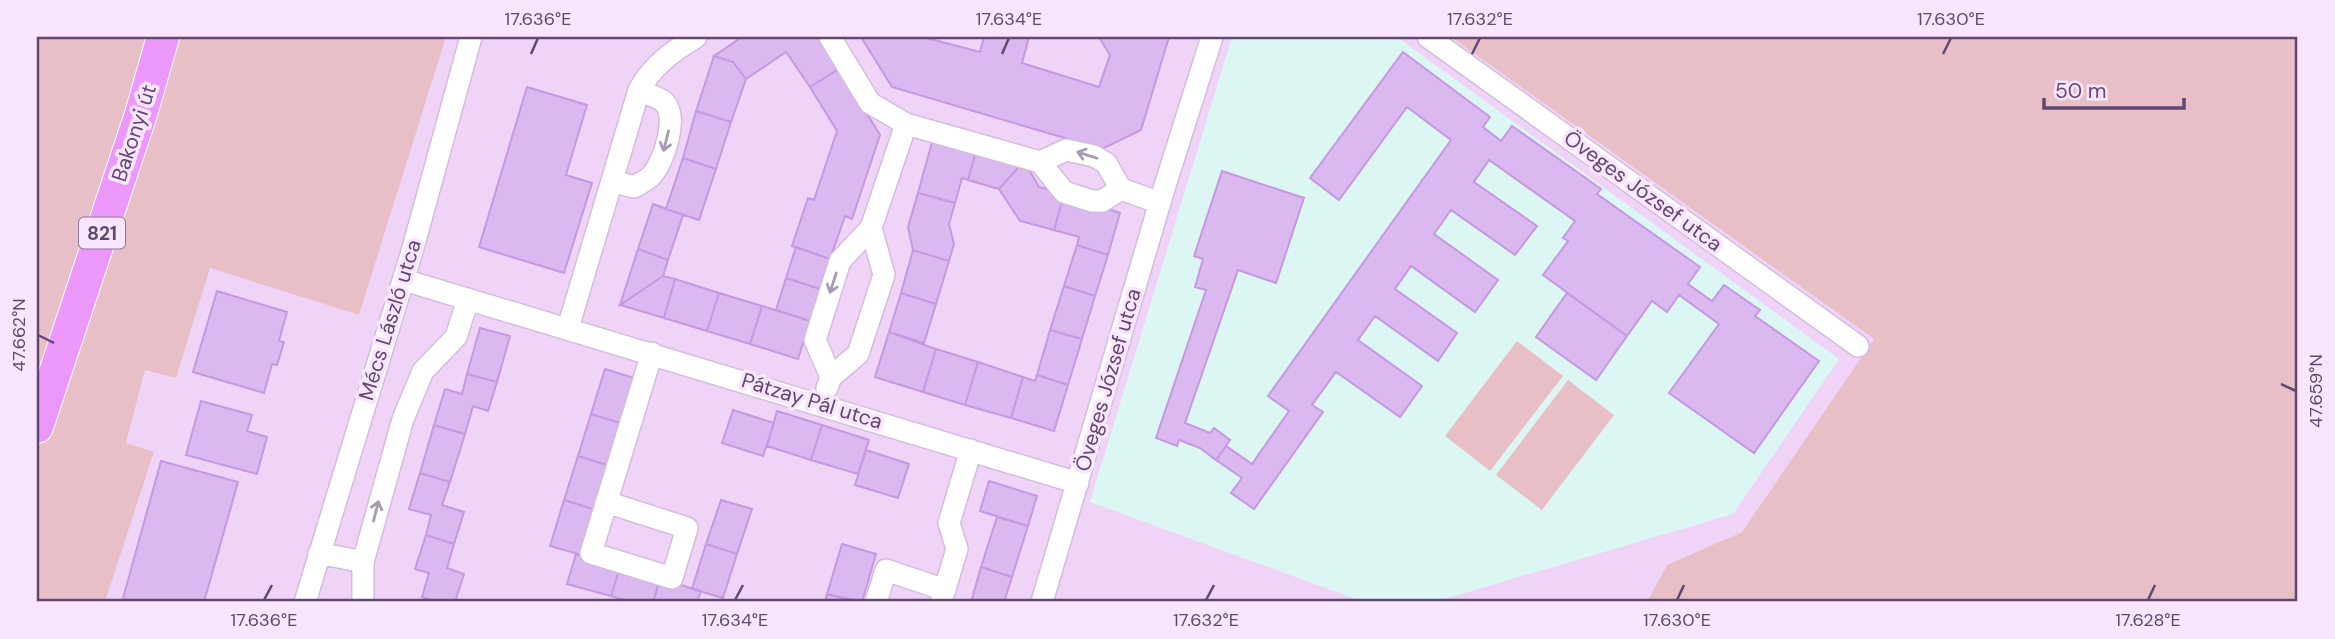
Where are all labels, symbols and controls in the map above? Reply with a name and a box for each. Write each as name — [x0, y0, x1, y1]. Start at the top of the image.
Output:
text: 17.636°E — [505, 7, 571, 31]
text: 17.634°E — [976, 7, 1042, 31]
text: 17.632°E — [1447, 7, 1513, 31]
text: 17.630°E — [1917, 7, 1985, 31]
scale bar — [2044, 66, 2184, 110]
text: 50 m — [2055, 77, 2106, 105]
street label: Bakonyi út — [105, 81, 163, 185]
street label: Öveges József utca — [1558, 124, 1728, 258]
one-way arrow — [659, 129, 672, 152]
one-way arrow — [1077, 148, 1099, 160]
road number: 821 — [79, 218, 125, 248]
street label: Mécs László utca — [352, 236, 428, 404]
one-way arrow — [826, 272, 838, 294]
street label: Öveges József utca — [1068, 285, 1148, 475]
text: 47.662°N — [7, 298, 31, 372]
text: 47.659°N — [2304, 354, 2328, 428]
street label: Pátzay Pál utca — [738, 366, 886, 436]
one-way arrow — [370, 500, 383, 523]
text: 17.636°E — [231, 608, 297, 632]
text: 17.634°E — [702, 608, 768, 632]
text: 17.632°E — [1173, 608, 1239, 632]
text: 17.630°E — [1643, 608, 1711, 632]
text: 17.628°E — [2115, 608, 2181, 632]

